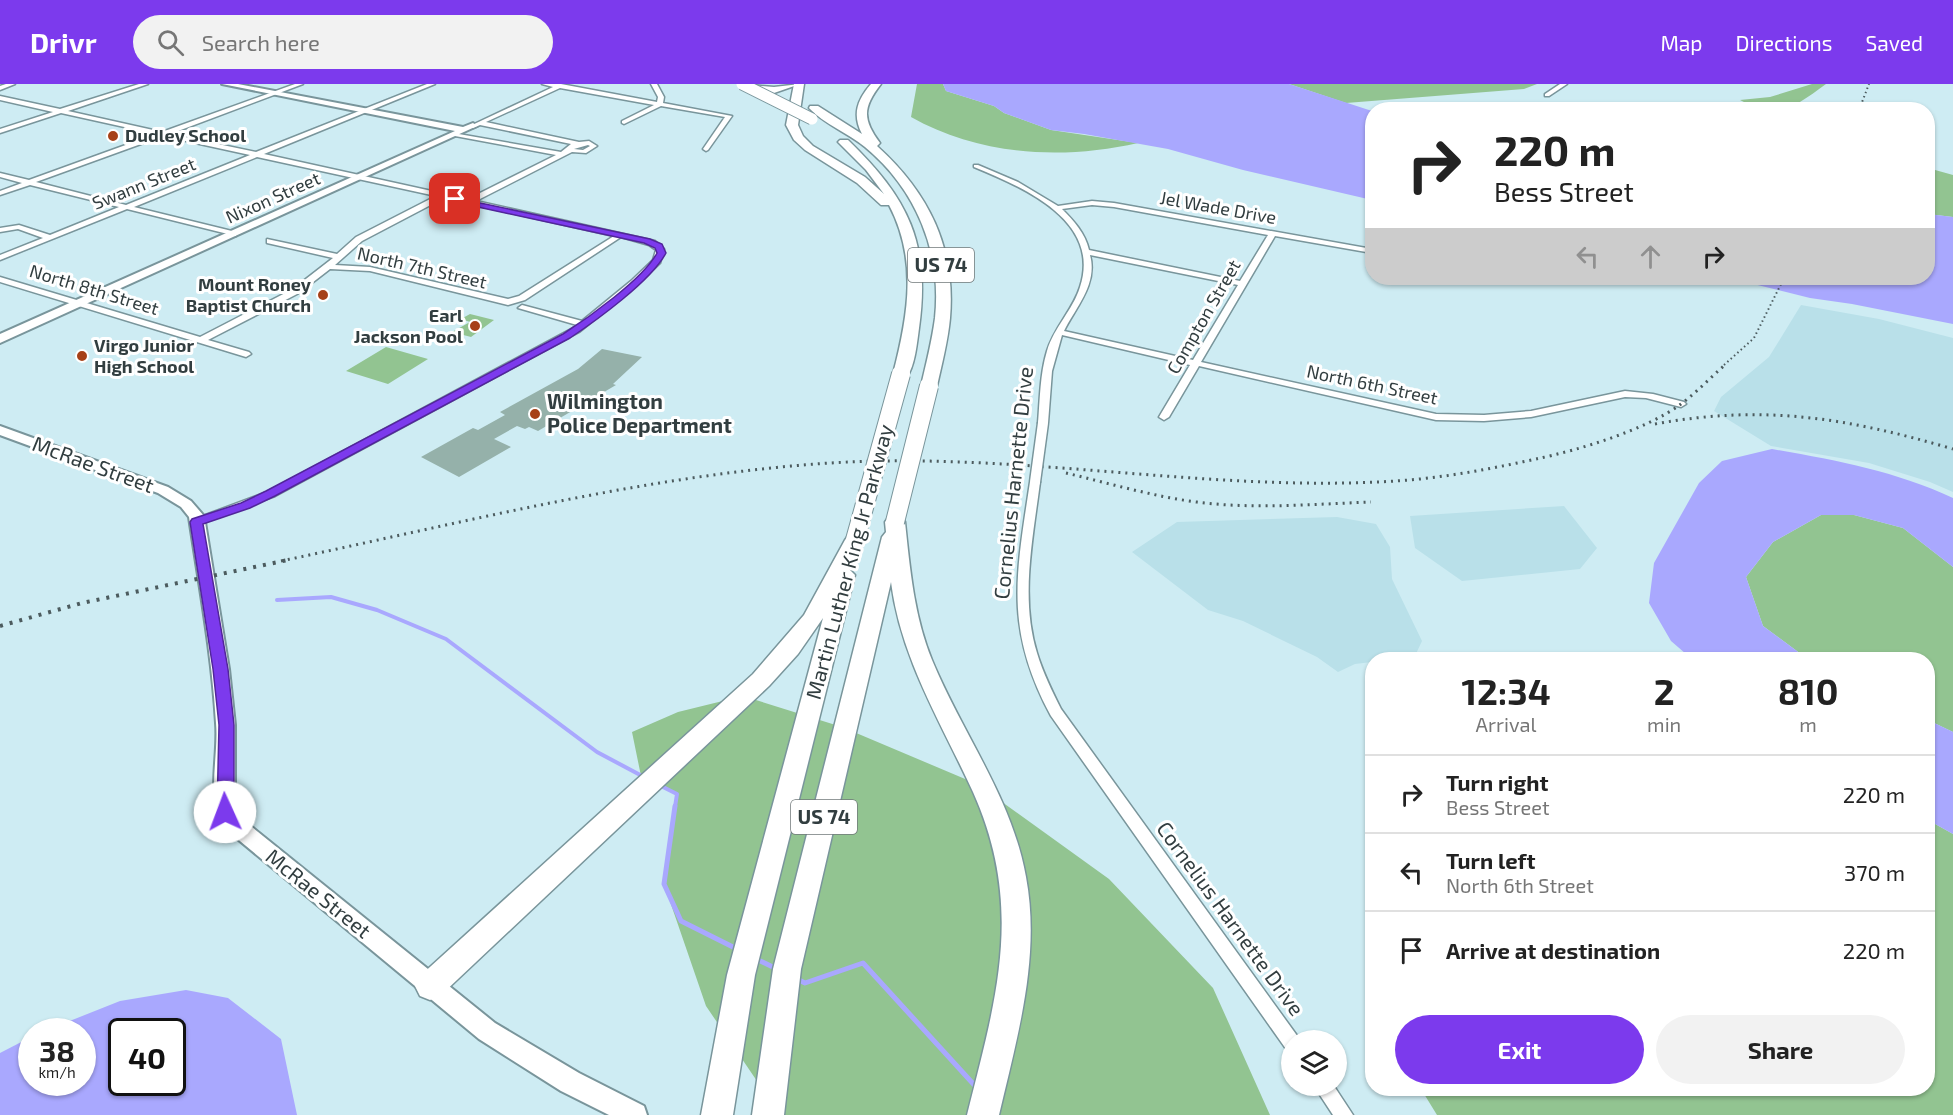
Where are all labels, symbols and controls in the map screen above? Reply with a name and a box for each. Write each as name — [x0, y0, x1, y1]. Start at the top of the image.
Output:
search box — [133, 15, 553, 69]
text: Drivr — [30, 25, 97, 59]
icon: search — [154, 26, 187, 59]
text: Search here — [202, 29, 320, 55]
text: Map — [1660, 30, 1703, 55]
text: Directions — [1736, 30, 1832, 55]
text: Saved — [1865, 30, 1923, 55]
place label: Dudley School — [125, 124, 246, 146]
text: 220 m — [1494, 124, 1615, 174]
icon: right — [1395, 126, 1473, 204]
marker: Dudley School — [106, 129, 120, 143]
street label: Swann Street — [89, 152, 199, 214]
street label: Nixon Street — [222, 166, 323, 228]
pin — [429, 173, 480, 224]
text: Bess Street — [1494, 175, 1634, 207]
icon: arrive — [438, 182, 471, 215]
street label: Jel Wade Drive — [1158, 186, 1278, 228]
icon: left — [1571, 240, 1604, 273]
icon: ahead — [1634, 240, 1667, 273]
icon: right — [1697, 240, 1730, 273]
street label: North 7th Street — [355, 241, 489, 293]
road number: US 74 — [908, 248, 974, 282]
street label: Compton Street — [1162, 255, 1245, 378]
street label: North 8th Street — [27, 259, 162, 319]
place label: Mount Roney Baptist Church — [186, 273, 312, 316]
marker: Mount Roney Baptist Church — [316, 288, 330, 302]
place label: Earl Jackson Pool — [354, 304, 463, 347]
marker: Earl Jackson Pool — [468, 319, 482, 333]
place label: Virgo Junior High School — [94, 334, 194, 377]
marker: Virgo Junior High School — [75, 349, 89, 363]
street label: North 6th Street — [1305, 359, 1440, 409]
street label: Cornelius Harnette Drive — [988, 365, 1037, 600]
place label: Wilmington Police Department — [547, 388, 732, 437]
marker: Wilmington Police Department — [528, 407, 542, 421]
street label: Martin Luther King Jr Parkway — [800, 421, 897, 702]
street label: McRae Street — [29, 430, 158, 497]
text: 12:34 — [1462, 669, 1551, 712]
text: 2 — [1654, 669, 1675, 712]
text: 810 — [1778, 669, 1838, 712]
text: Arrival — [1476, 712, 1536, 736]
text: min — [1647, 712, 1681, 736]
text: m — [1799, 712, 1817, 736]
text: Turn right — [1446, 769, 1548, 795]
icon: right — [1395, 778, 1428, 811]
position arrow — [193, 780, 257, 844]
text: 220 m — [1843, 781, 1905, 807]
text: Bess Street — [1446, 795, 1550, 819]
road number: US 74 — [791, 800, 857, 834]
street label: Cornelius Harnette Drive — [1152, 816, 1310, 1020]
street label: McRae Street — [262, 843, 376, 943]
text: Turn left — [1446, 847, 1535, 873]
icon: left — [1395, 856, 1428, 889]
text: 370 m — [1844, 859, 1905, 885]
text: North 6th Street — [1446, 873, 1594, 897]
icon: arrive — [1395, 934, 1428, 967]
text: Arrive at destination — [1446, 937, 1660, 963]
text: 220 m — [1843, 937, 1905, 963]
button: Exit — [1395, 1015, 1644, 1084]
button: Share — [1656, 1015, 1905, 1084]
speed limit sign: 40 — [108, 1018, 186, 1096]
map controls — [1281, 1030, 1347, 1096]
button: layers — [1281, 1030, 1347, 1096]
text: 38 — [39, 1032, 75, 1068]
text: km/h — [38, 1063, 76, 1081]

